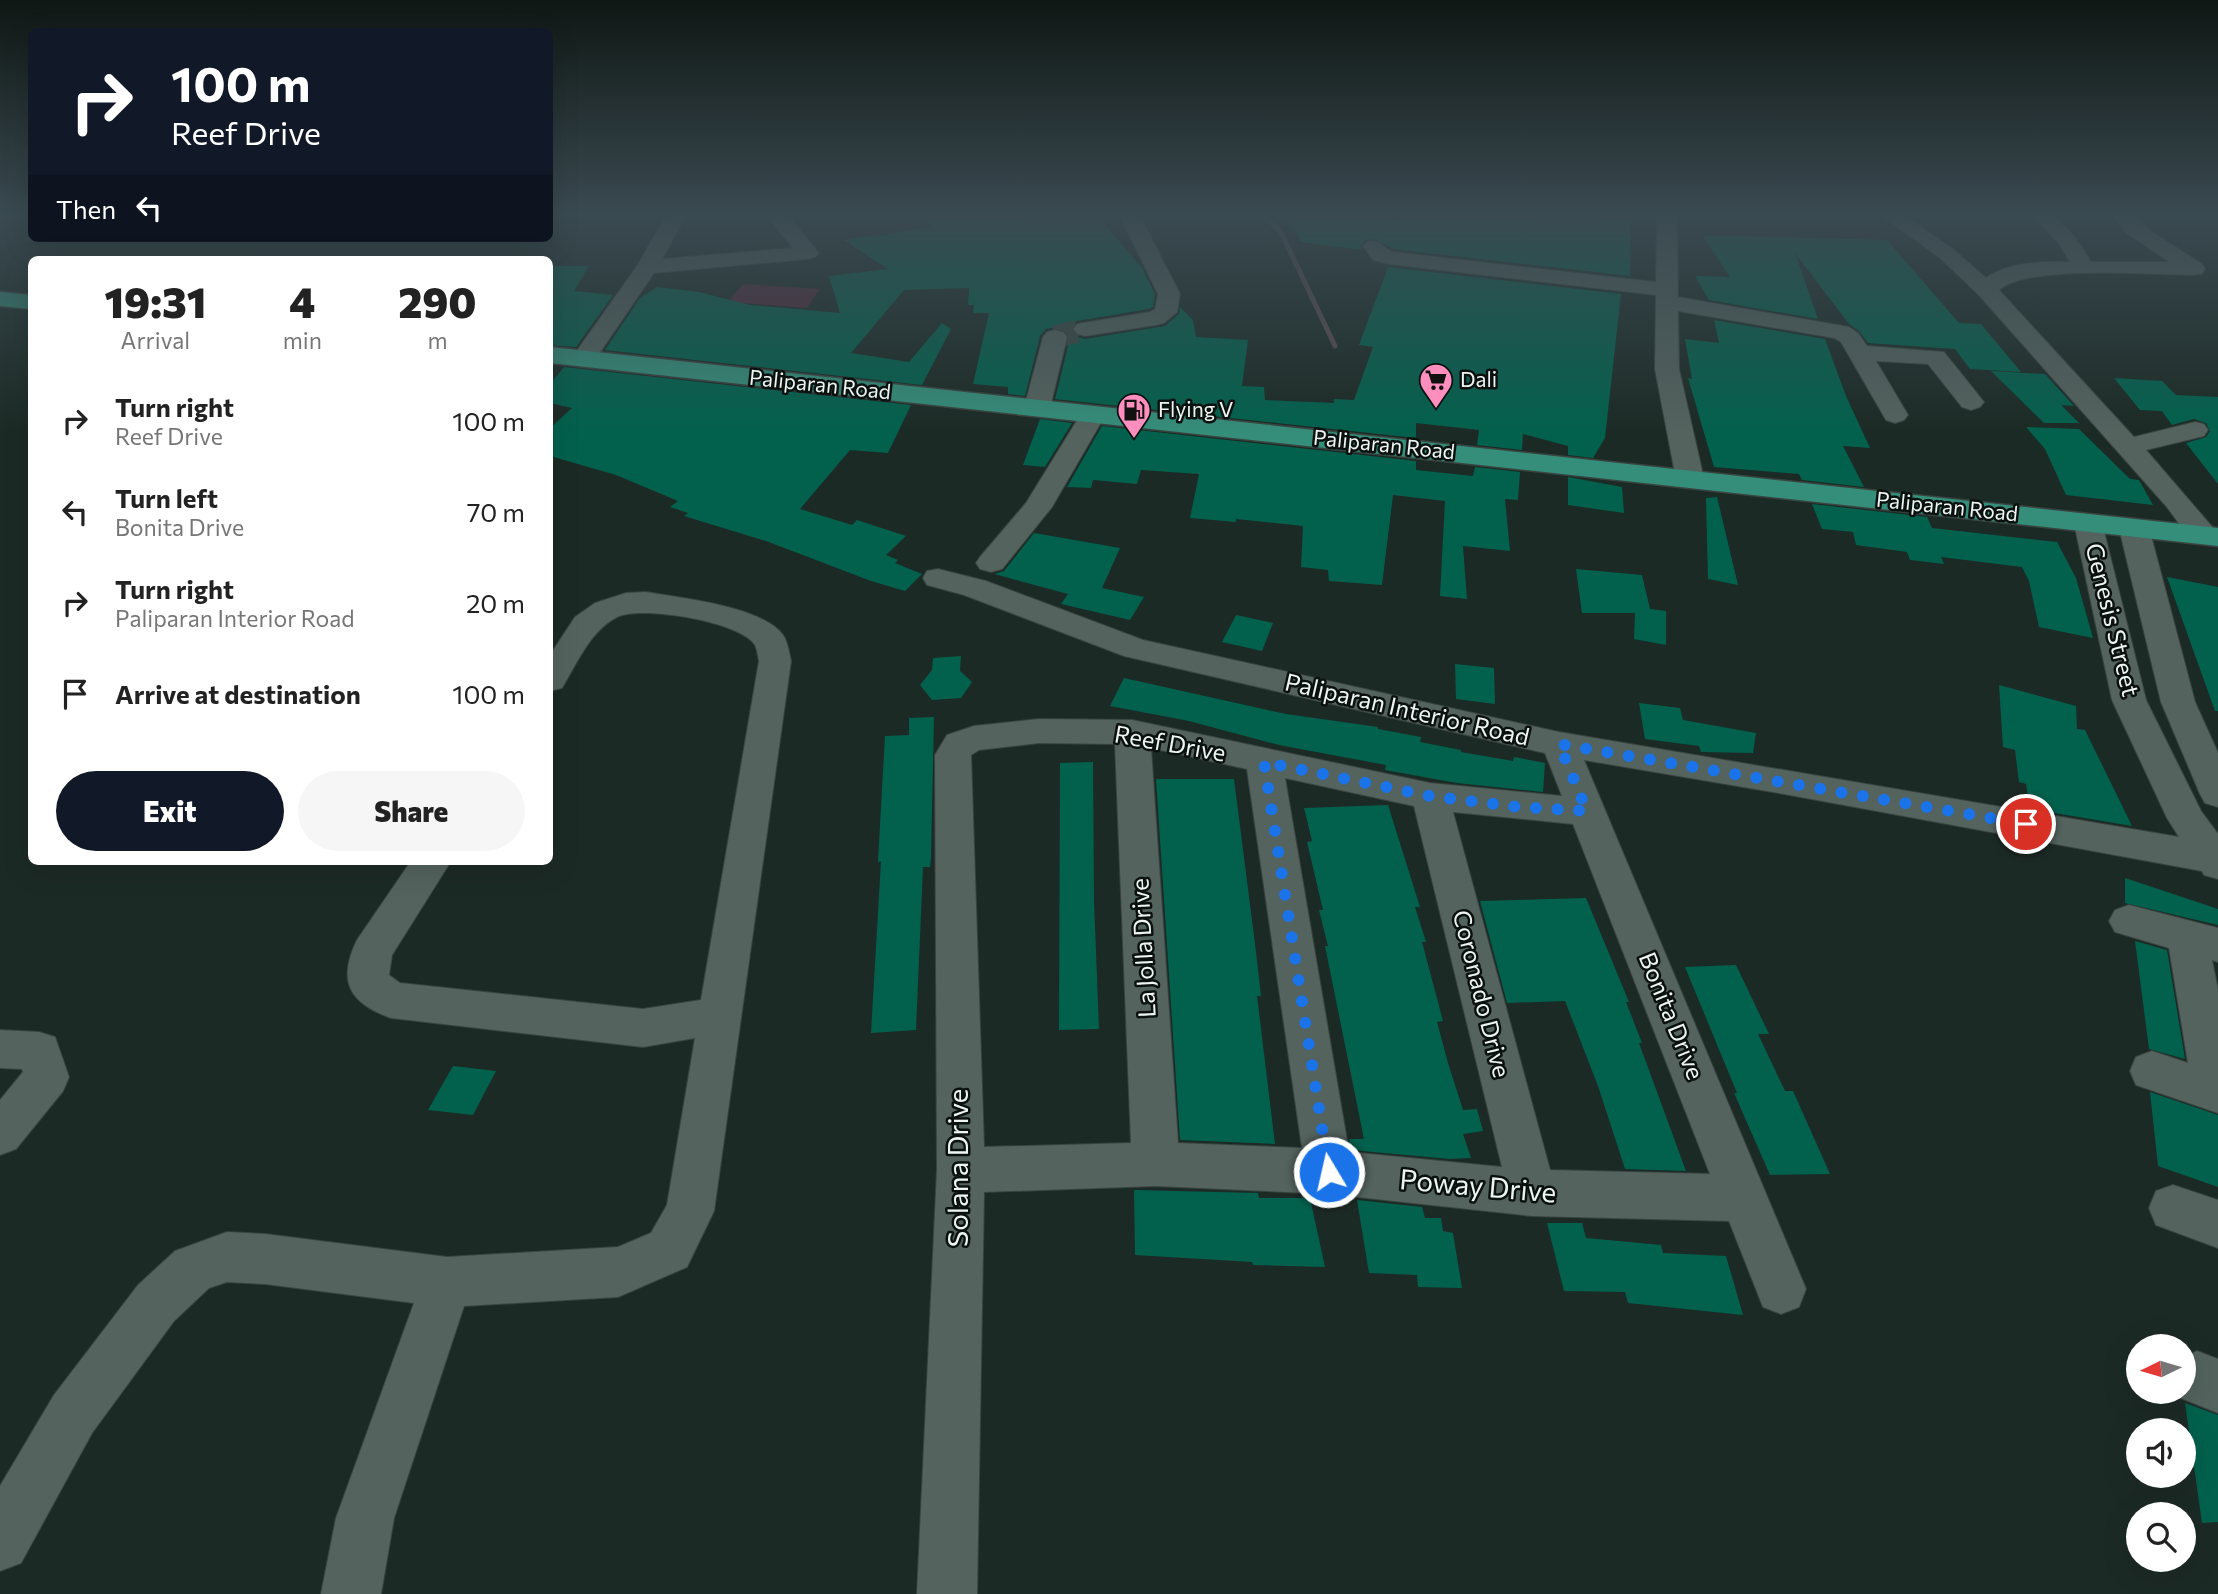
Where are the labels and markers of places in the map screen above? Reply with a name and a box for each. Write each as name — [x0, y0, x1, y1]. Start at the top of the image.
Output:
supermarket icon: Dali — [1417, 361, 1455, 410]
place label: Dali — [1460, 366, 1497, 391]
fuel station icon: Flying V — [1115, 391, 1153, 440]
place label: Flying V — [1158, 396, 1234, 421]
pin — [1996, 794, 2056, 854]

